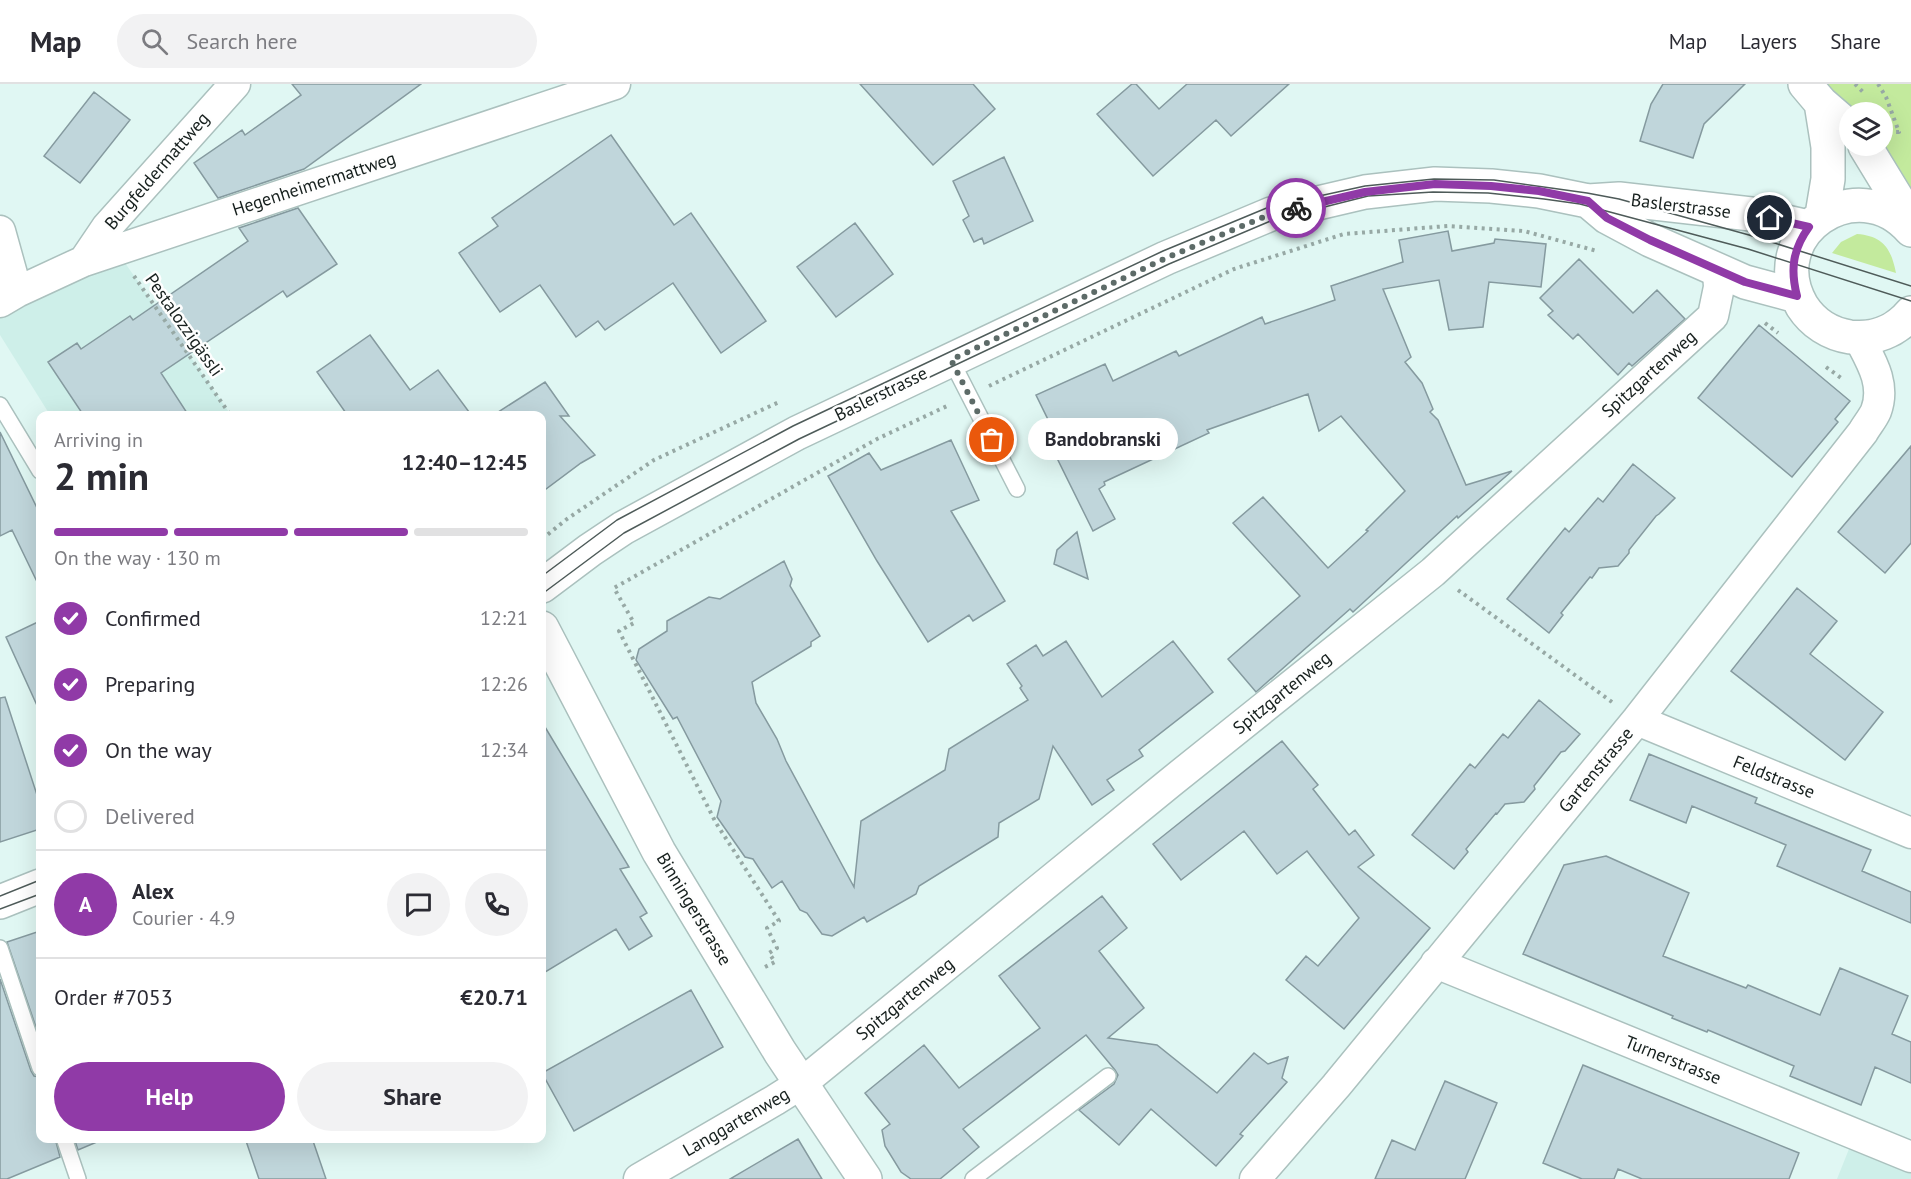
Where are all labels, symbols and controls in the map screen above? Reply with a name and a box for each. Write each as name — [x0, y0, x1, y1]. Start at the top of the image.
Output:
search box — [117, 14, 537, 68]
text: Map — [30, 23, 81, 60]
icon: search — [138, 25, 171, 58]
text: Search here — [186, 27, 297, 55]
text: Map — [1669, 28, 1707, 55]
text: Layers — [1740, 28, 1797, 55]
text: Share — [1830, 28, 1881, 55]
map controls — [1839, 102, 1893, 156]
button: layers — [1839, 102, 1893, 156]
street label: Burgfeldermattweg — [99, 107, 214, 234]
street label: Hegenheimermattweg — [229, 146, 399, 221]
courier — [1266, 178, 1326, 238]
street label: Baslerstrasse — [1630, 188, 1732, 223]
icon: bike — [1280, 192, 1313, 225]
pin — [1744, 192, 1795, 243]
icon: home — [1753, 201, 1786, 234]
street label: Pestalozzigässli — [140, 269, 228, 381]
street label: Spitzgartenweg — [1596, 325, 1701, 422]
street label: Baslerstrasse — [831, 361, 931, 426]
pin — [966, 414, 1017, 465]
callout: Bandobranski — [1028, 419, 1178, 461]
icon: bag — [975, 423, 1008, 456]
text: Bandobranski — [1045, 426, 1161, 452]
text: Arriving in — [54, 427, 143, 453]
text: 12:40–12:45 — [402, 448, 528, 476]
text: 2 min — [54, 450, 149, 501]
text: On the way · 130 m — [54, 545, 221, 571]
icon: check — [54, 602, 87, 635]
text: Confirmed — [105, 604, 201, 632]
text: 12:21 — [480, 605, 528, 631]
street label: Spitzgartenweg — [1228, 646, 1335, 739]
icon: check — [54, 668, 87, 701]
text: Preparing — [105, 670, 195, 698]
text: 12:26 — [480, 671, 528, 697]
street label: Gartenstrasse — [1553, 722, 1638, 817]
icon: check — [54, 734, 87, 767]
text: On the way — [105, 736, 212, 764]
text: 12:34 — [480, 737, 528, 763]
street label: Feldstrasse — [1730, 750, 1819, 803]
text: Delivered — [105, 802, 195, 830]
street label: Binningerstrasse — [652, 848, 737, 969]
button: chat — [387, 873, 450, 936]
button: phone — [465, 873, 528, 936]
text: Alex — [132, 877, 174, 905]
text: A — [79, 890, 92, 918]
text: Courier · 4.9 — [132, 905, 235, 931]
street label: Spitzgartenweg — [851, 952, 958, 1045]
text: Order #7053 — [54, 983, 173, 1011]
text: €20.71 — [460, 983, 528, 1011]
street label: Turnerstrasse — [1622, 1030, 1725, 1089]
button: Help — [54, 1062, 285, 1131]
button: Share — [297, 1062, 528, 1131]
street label: Langgartenweg — [678, 1082, 793, 1161]

